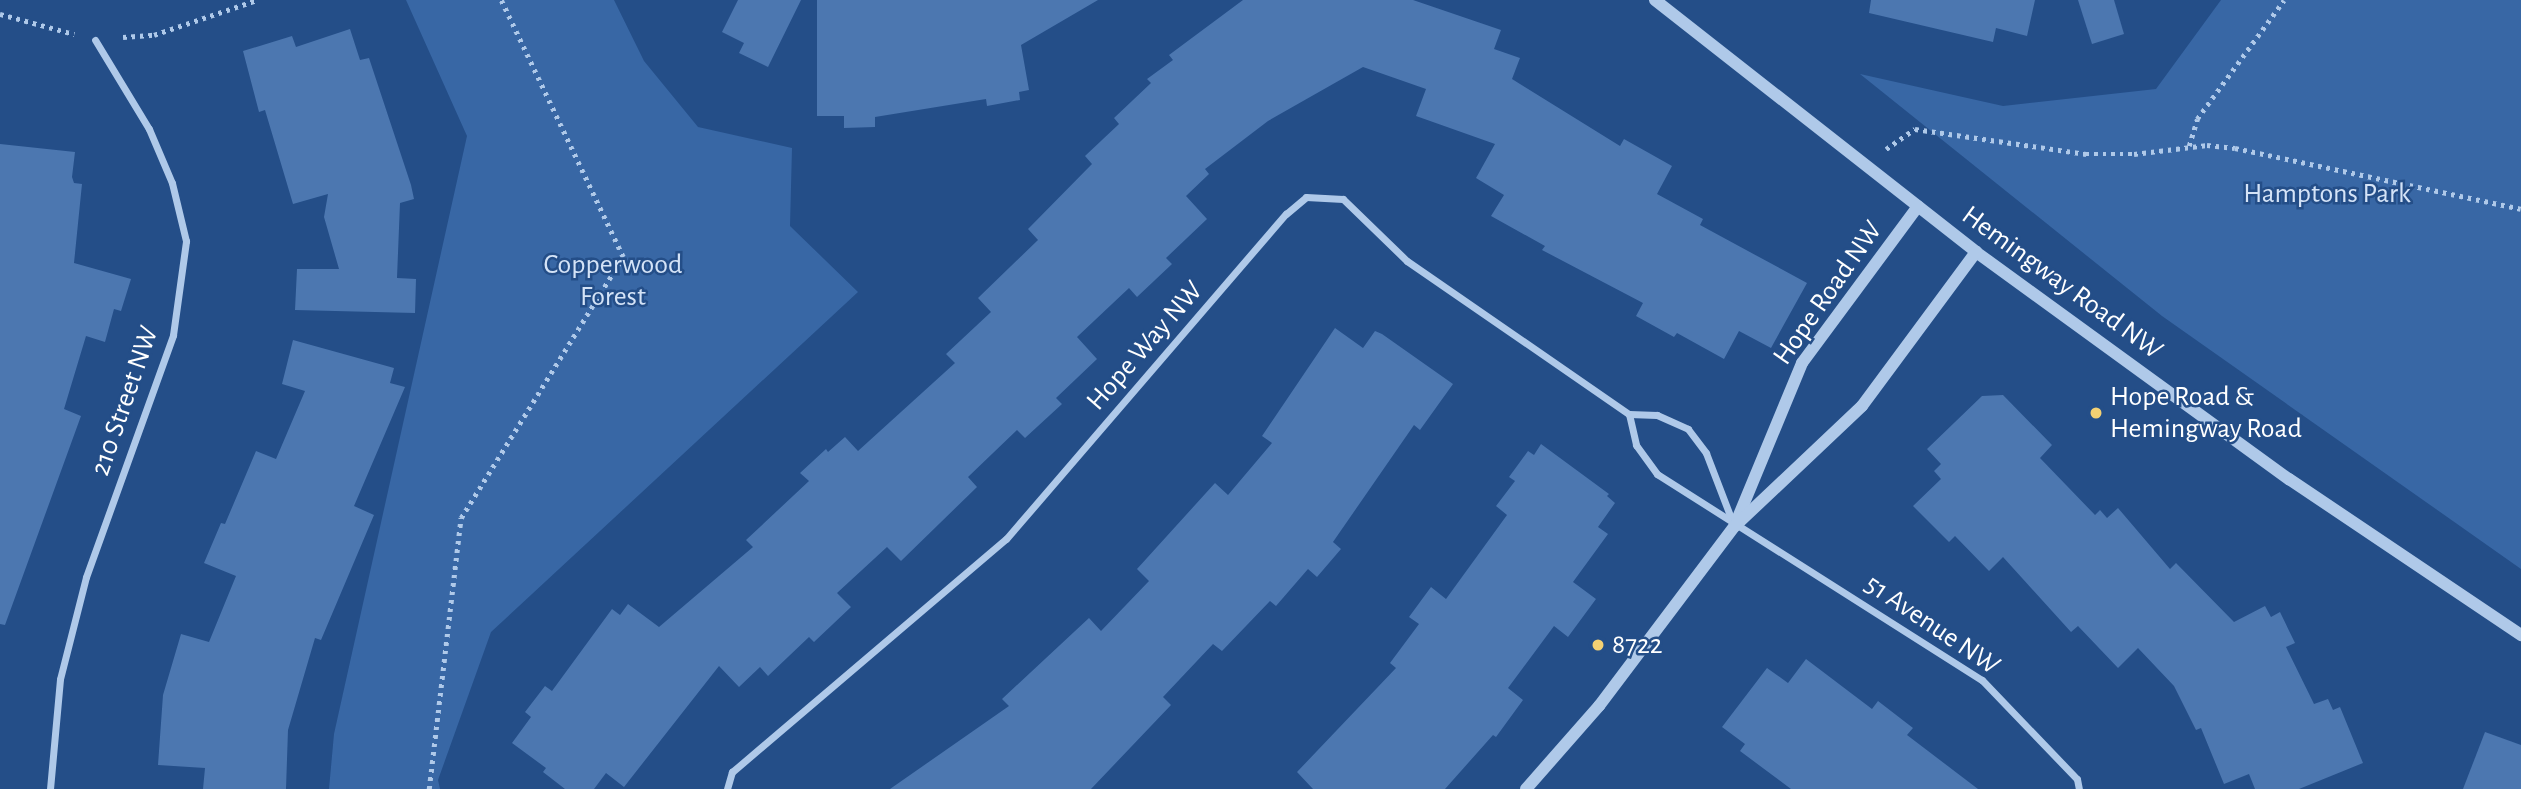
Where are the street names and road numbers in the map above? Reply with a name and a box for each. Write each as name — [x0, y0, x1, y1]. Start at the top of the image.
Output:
street label: Hemingway Road NW — [1955, 199, 2169, 367]
street label: Hope Road NW — [1766, 215, 1890, 371]
street label: Hope Way NW — [1080, 274, 1210, 418]
street label: 210 Street NW — [84, 322, 166, 480]
street label: 51 Avenue NW — [1858, 567, 2006, 683]

